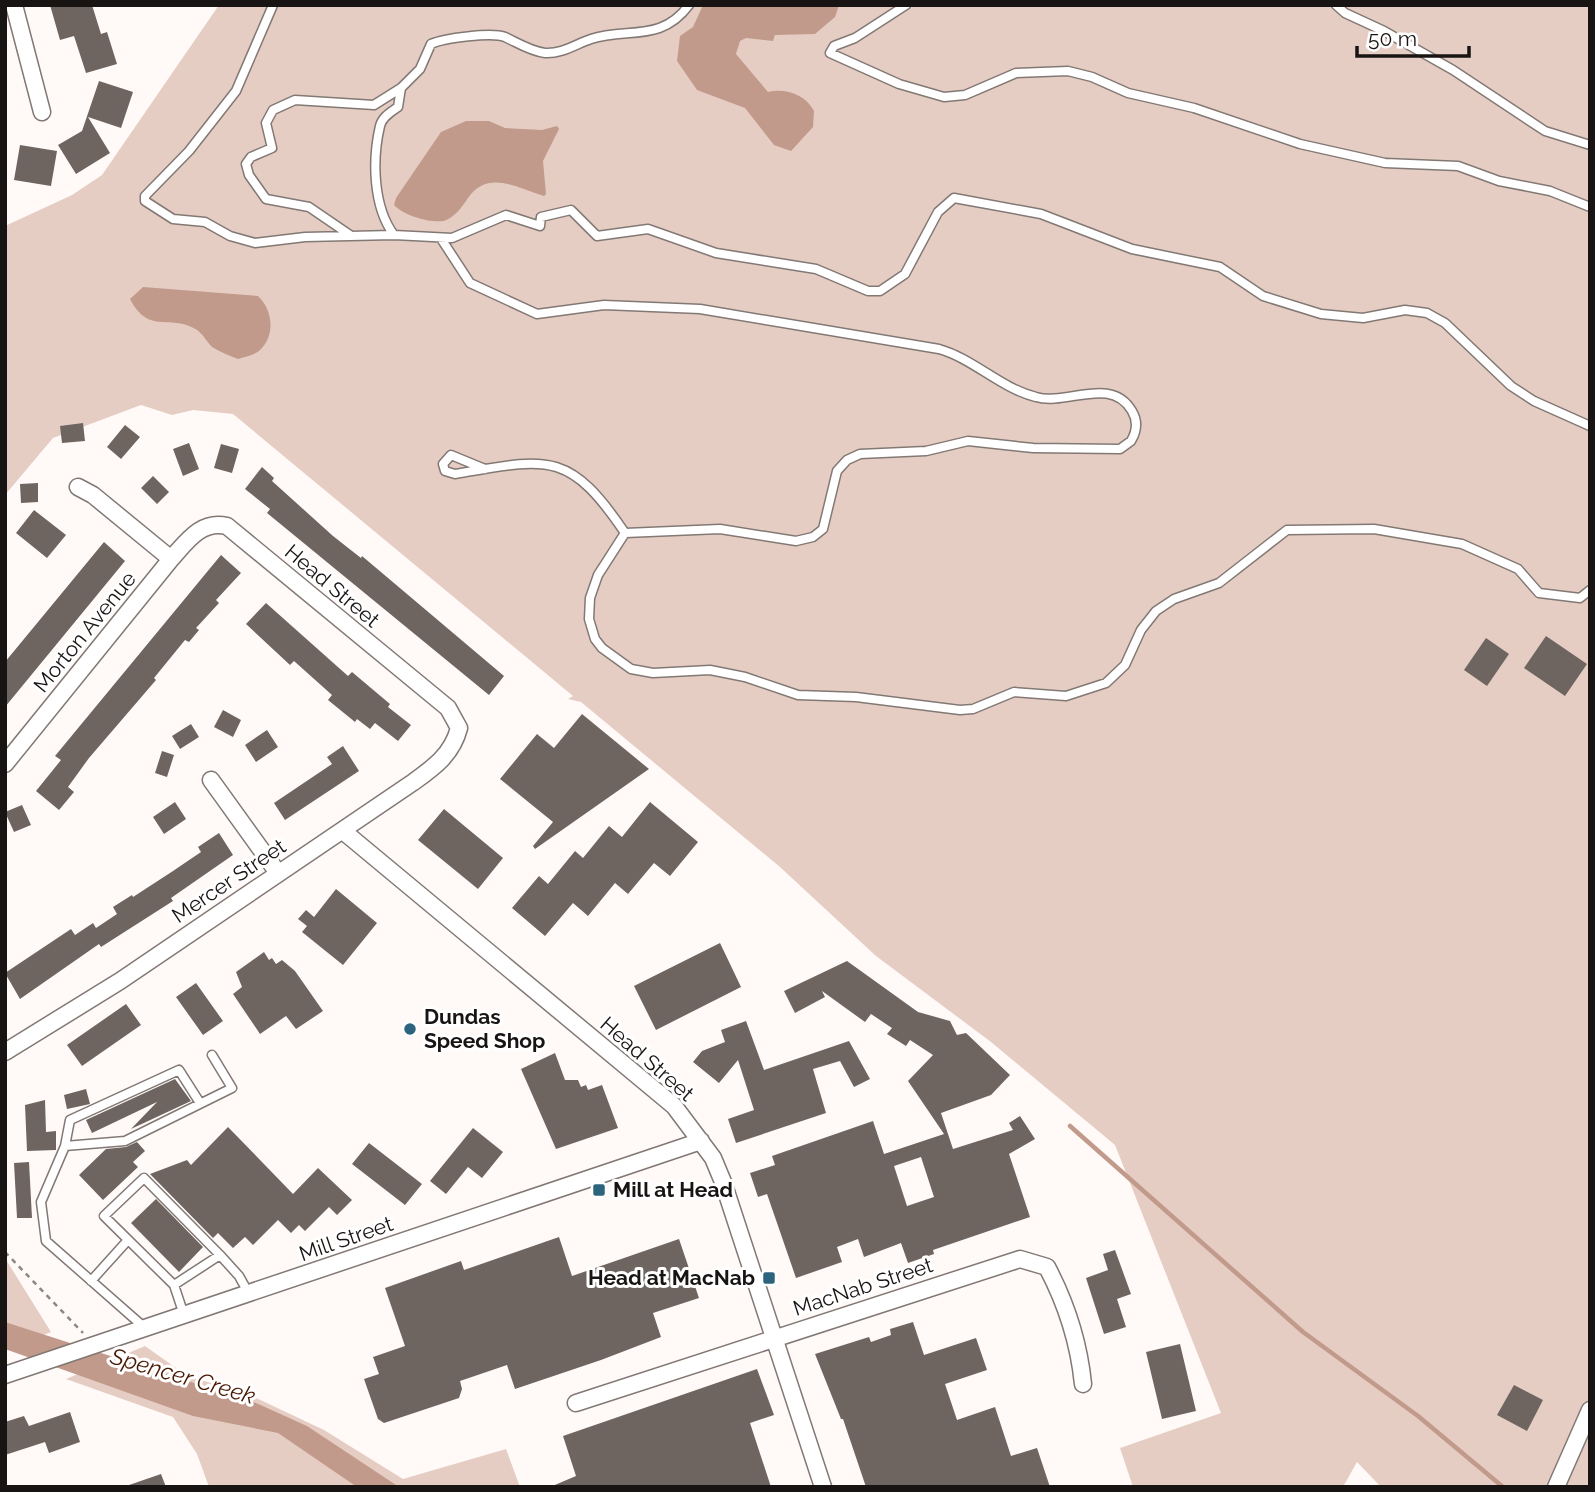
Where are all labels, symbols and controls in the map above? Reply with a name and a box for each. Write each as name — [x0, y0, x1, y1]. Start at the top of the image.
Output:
scale bar — [1357, 14, 1469, 58]
text: 50 m — [1368, 26, 1417, 51]
street label: Head Street — [280, 539, 385, 632]
street label: Morton Avenue — [28, 566, 141, 697]
street label: Mercer Street — [167, 833, 290, 928]
place label: Dundas Speed Shop — [424, 1004, 545, 1053]
street label: Head Street — [595, 1011, 699, 1106]
marker: Dundas Speed Shop — [402, 1021, 418, 1037]
place label: Mill at Head — [613, 1177, 733, 1202]
marker: Mill at Head — [591, 1182, 607, 1198]
street label: Mill Street — [296, 1211, 396, 1266]
street label: MacNab Street — [790, 1252, 936, 1321]
place label: Head at MacNab — [588, 1265, 755, 1290]
marker: Head at MacNab — [761, 1270, 777, 1286]
water label: Spencer Creek — [107, 1342, 259, 1409]

